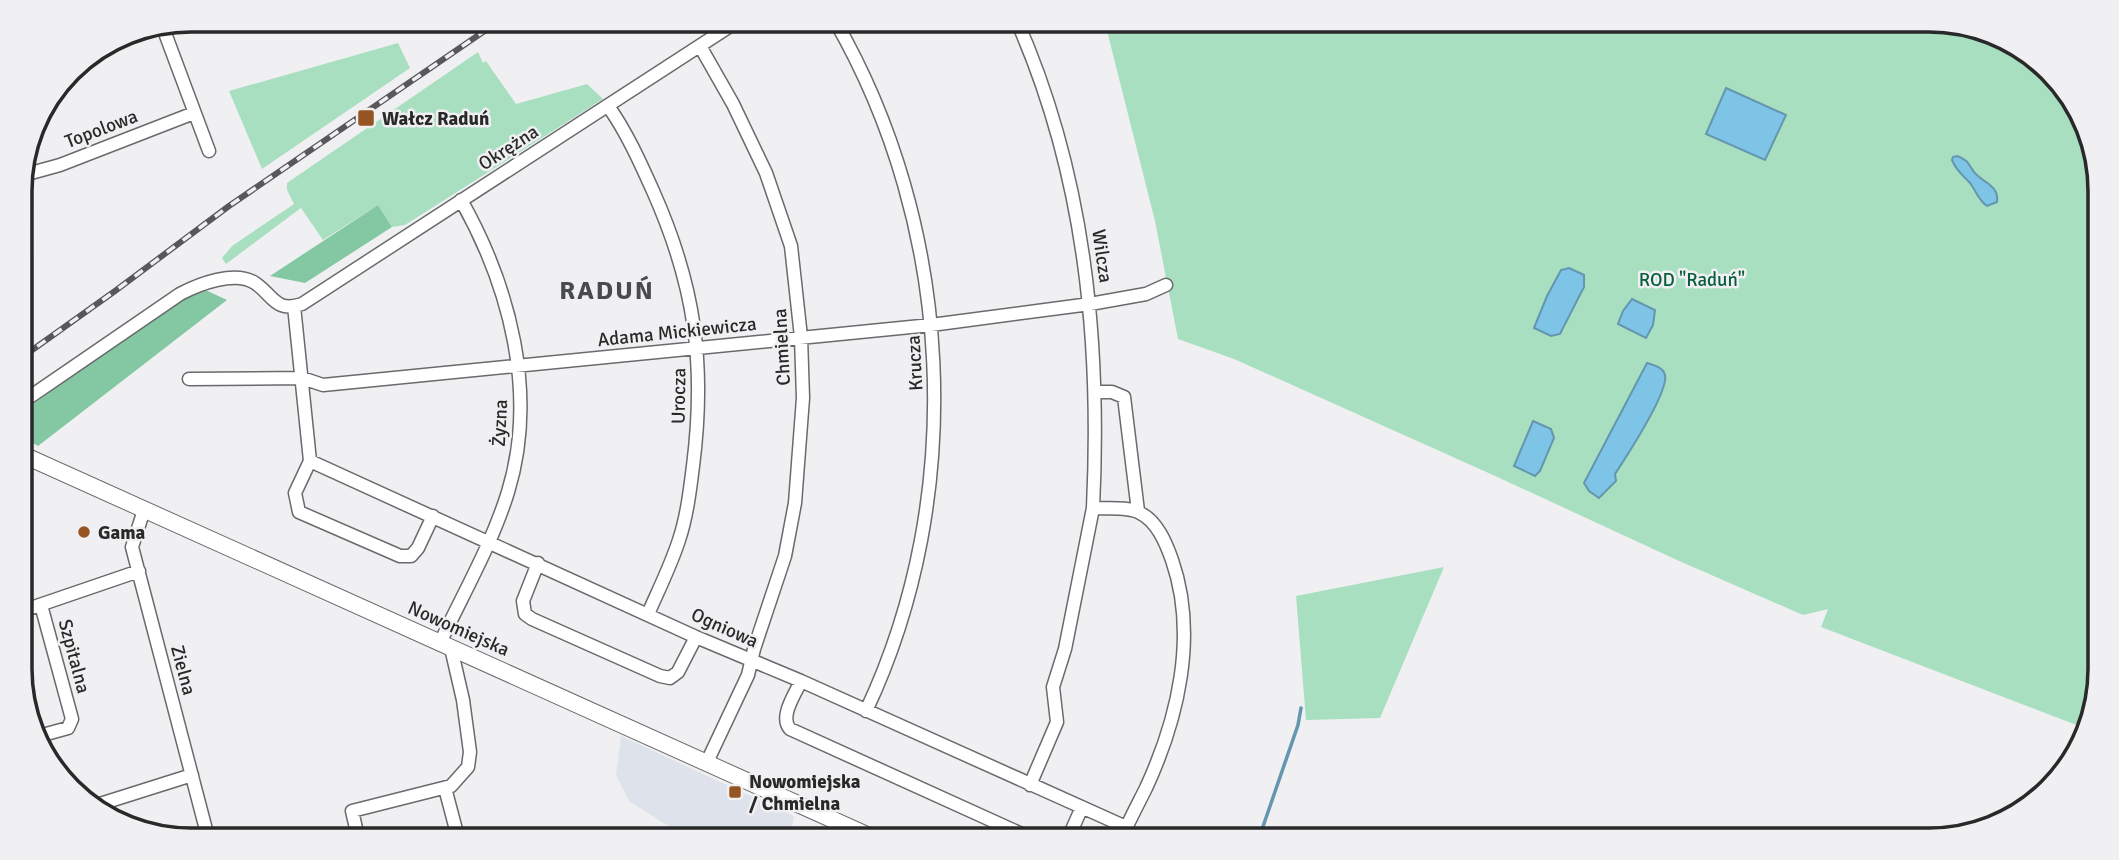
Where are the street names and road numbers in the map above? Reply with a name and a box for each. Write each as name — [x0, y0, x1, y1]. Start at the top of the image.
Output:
street label: Topolowa — [62, 104, 141, 154]
street label: Okrężna — [474, 120, 543, 176]
street label: Wilcza — [1086, 228, 1118, 284]
street label: Chmielna — [768, 308, 796, 386]
street label: Adama Mickiewicza — [596, 312, 758, 352]
street label: Krucza — [902, 334, 928, 391]
street label: Urocza — [667, 368, 691, 424]
street label: Żyzna — [487, 399, 513, 447]
street label: Nowomiejska — [404, 596, 513, 662]
street label: Ogniowa — [687, 603, 762, 653]
street label: Szpitalna — [53, 616, 95, 696]
street label: Zielna — [165, 643, 201, 698]

